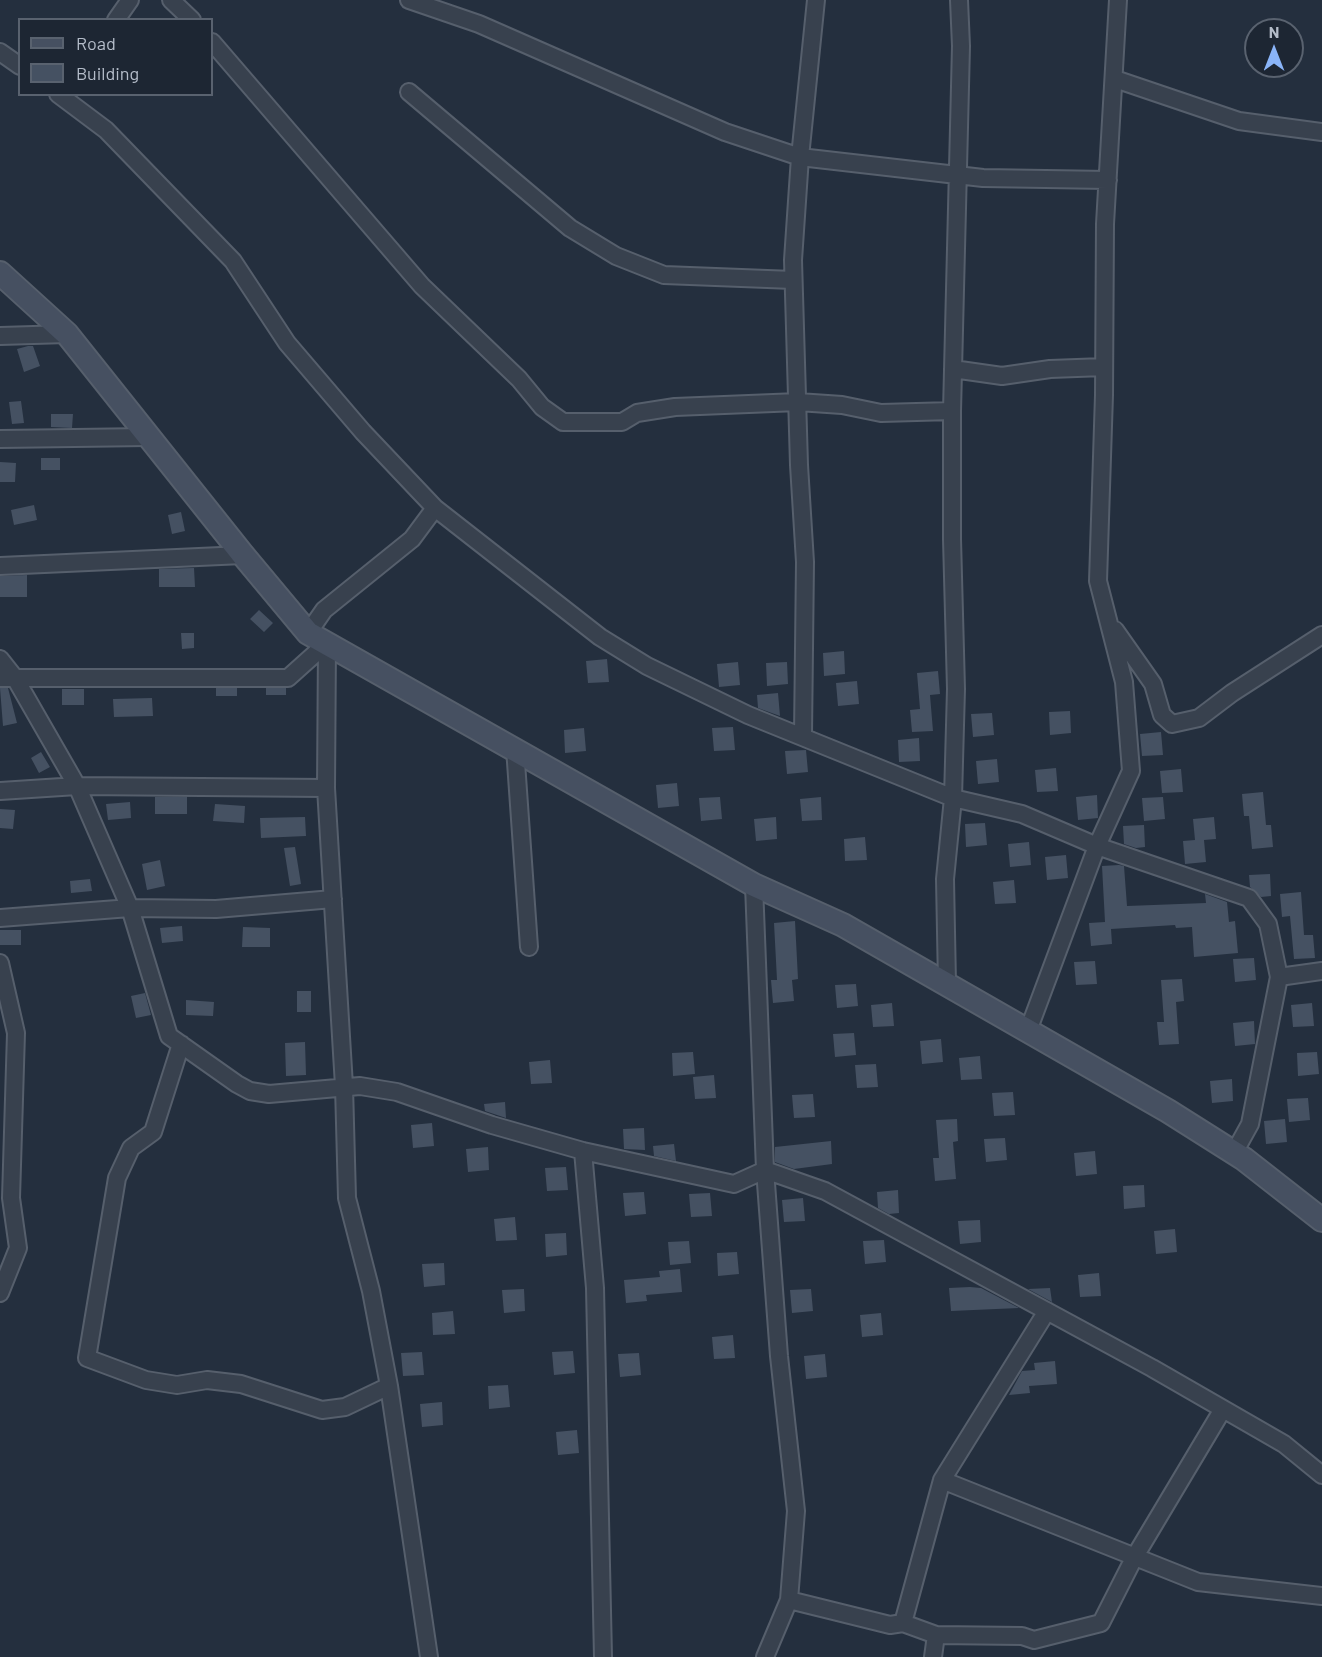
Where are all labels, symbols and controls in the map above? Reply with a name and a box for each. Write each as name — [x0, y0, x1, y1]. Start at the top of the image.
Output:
legend — [18, 18, 213, 96]
north arrow — [1244, 18, 1304, 78]
text: N — [1269, 22, 1279, 41]
text: Road — [76, 32, 116, 54]
text: Building — [76, 62, 139, 84]

